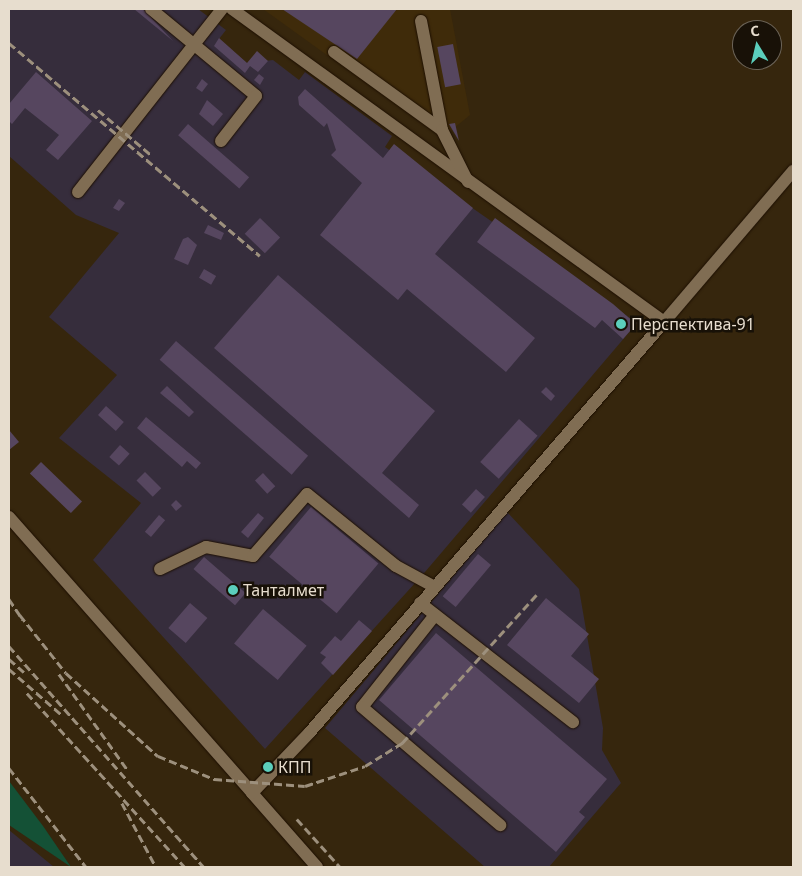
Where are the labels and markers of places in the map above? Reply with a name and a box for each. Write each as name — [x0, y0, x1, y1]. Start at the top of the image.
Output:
place label: Перспектива-91 — [631, 314, 755, 334]
marker: Перспектива-91 — [615, 318, 627, 330]
place label: Танталмет — [243, 580, 324, 600]
marker: Танталмет — [227, 584, 239, 596]
place label: КПП — [278, 757, 311, 777]
marker: КПП — [262, 761, 274, 773]

